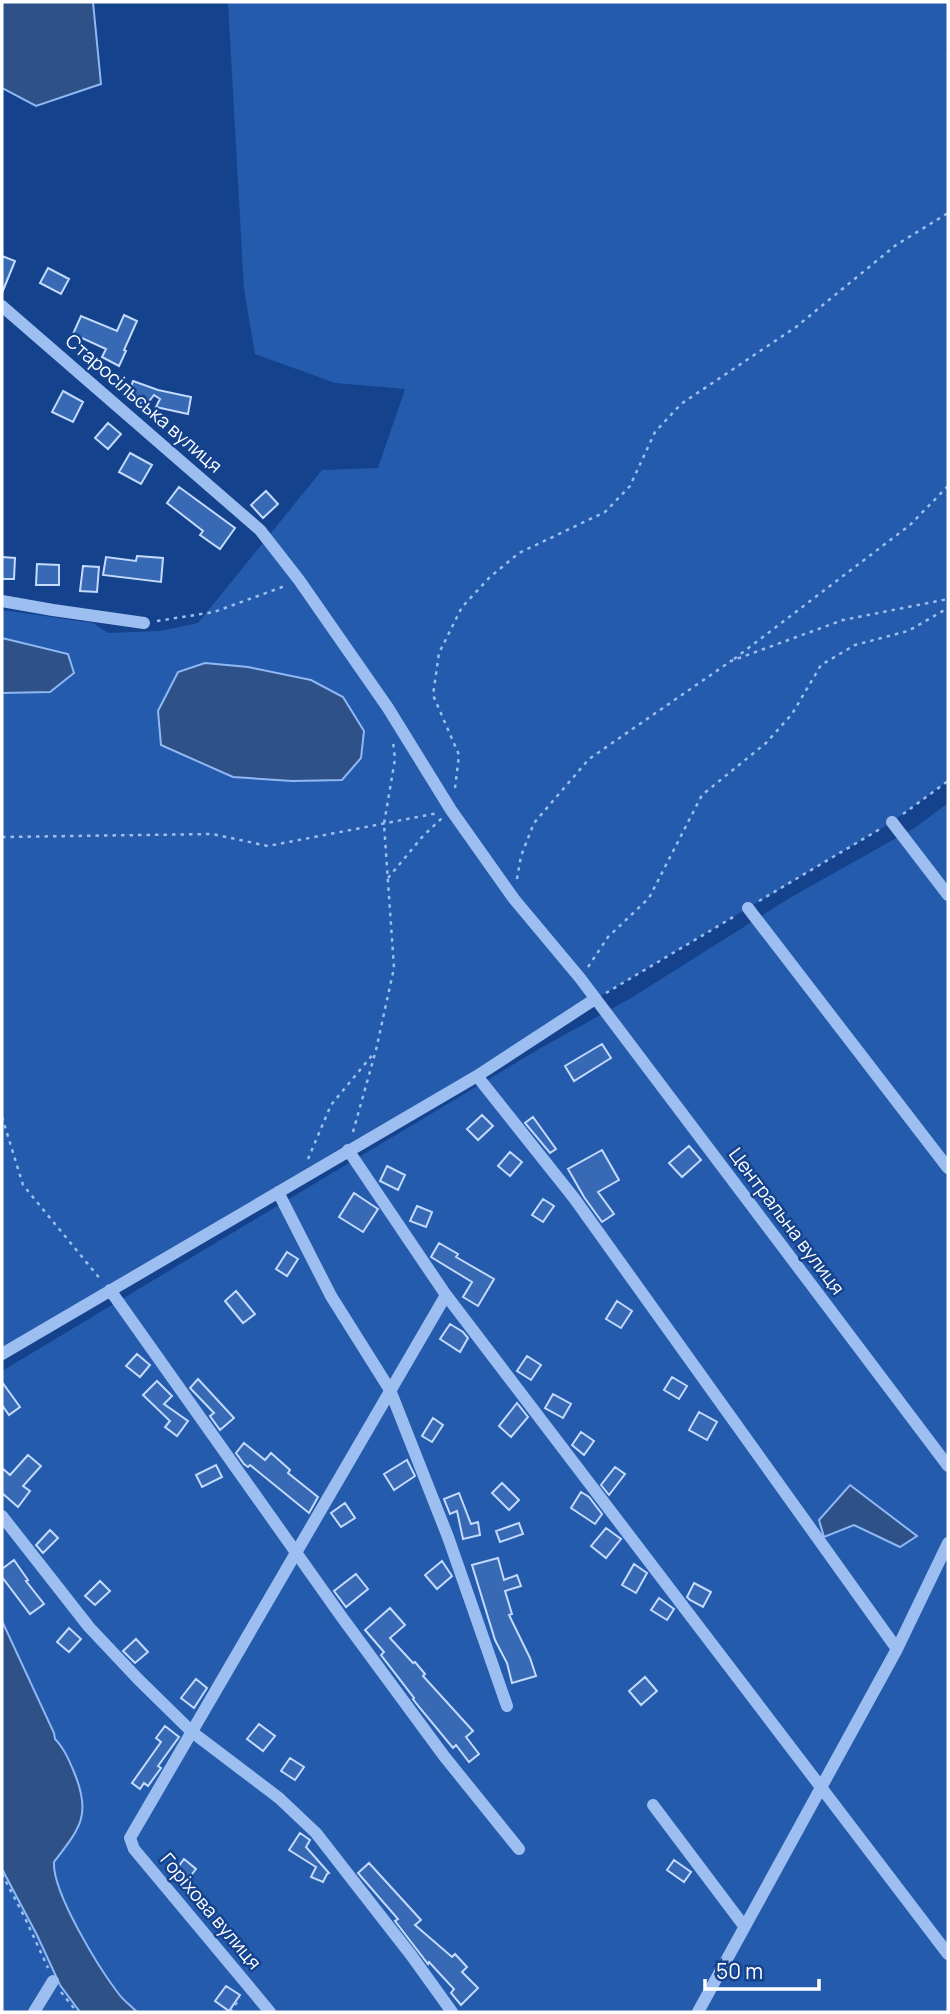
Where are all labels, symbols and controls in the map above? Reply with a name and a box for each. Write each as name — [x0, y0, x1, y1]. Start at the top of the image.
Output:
street label: Старосільська вулиця — [60, 328, 228, 478]
street label: Центральна вулиця — [723, 1142, 851, 1300]
street label: Горіхова вулиця — [155, 1847, 267, 1975]
scale bar — [705, 1948, 819, 1992]
text: 50 m — [716, 1957, 763, 1985]

